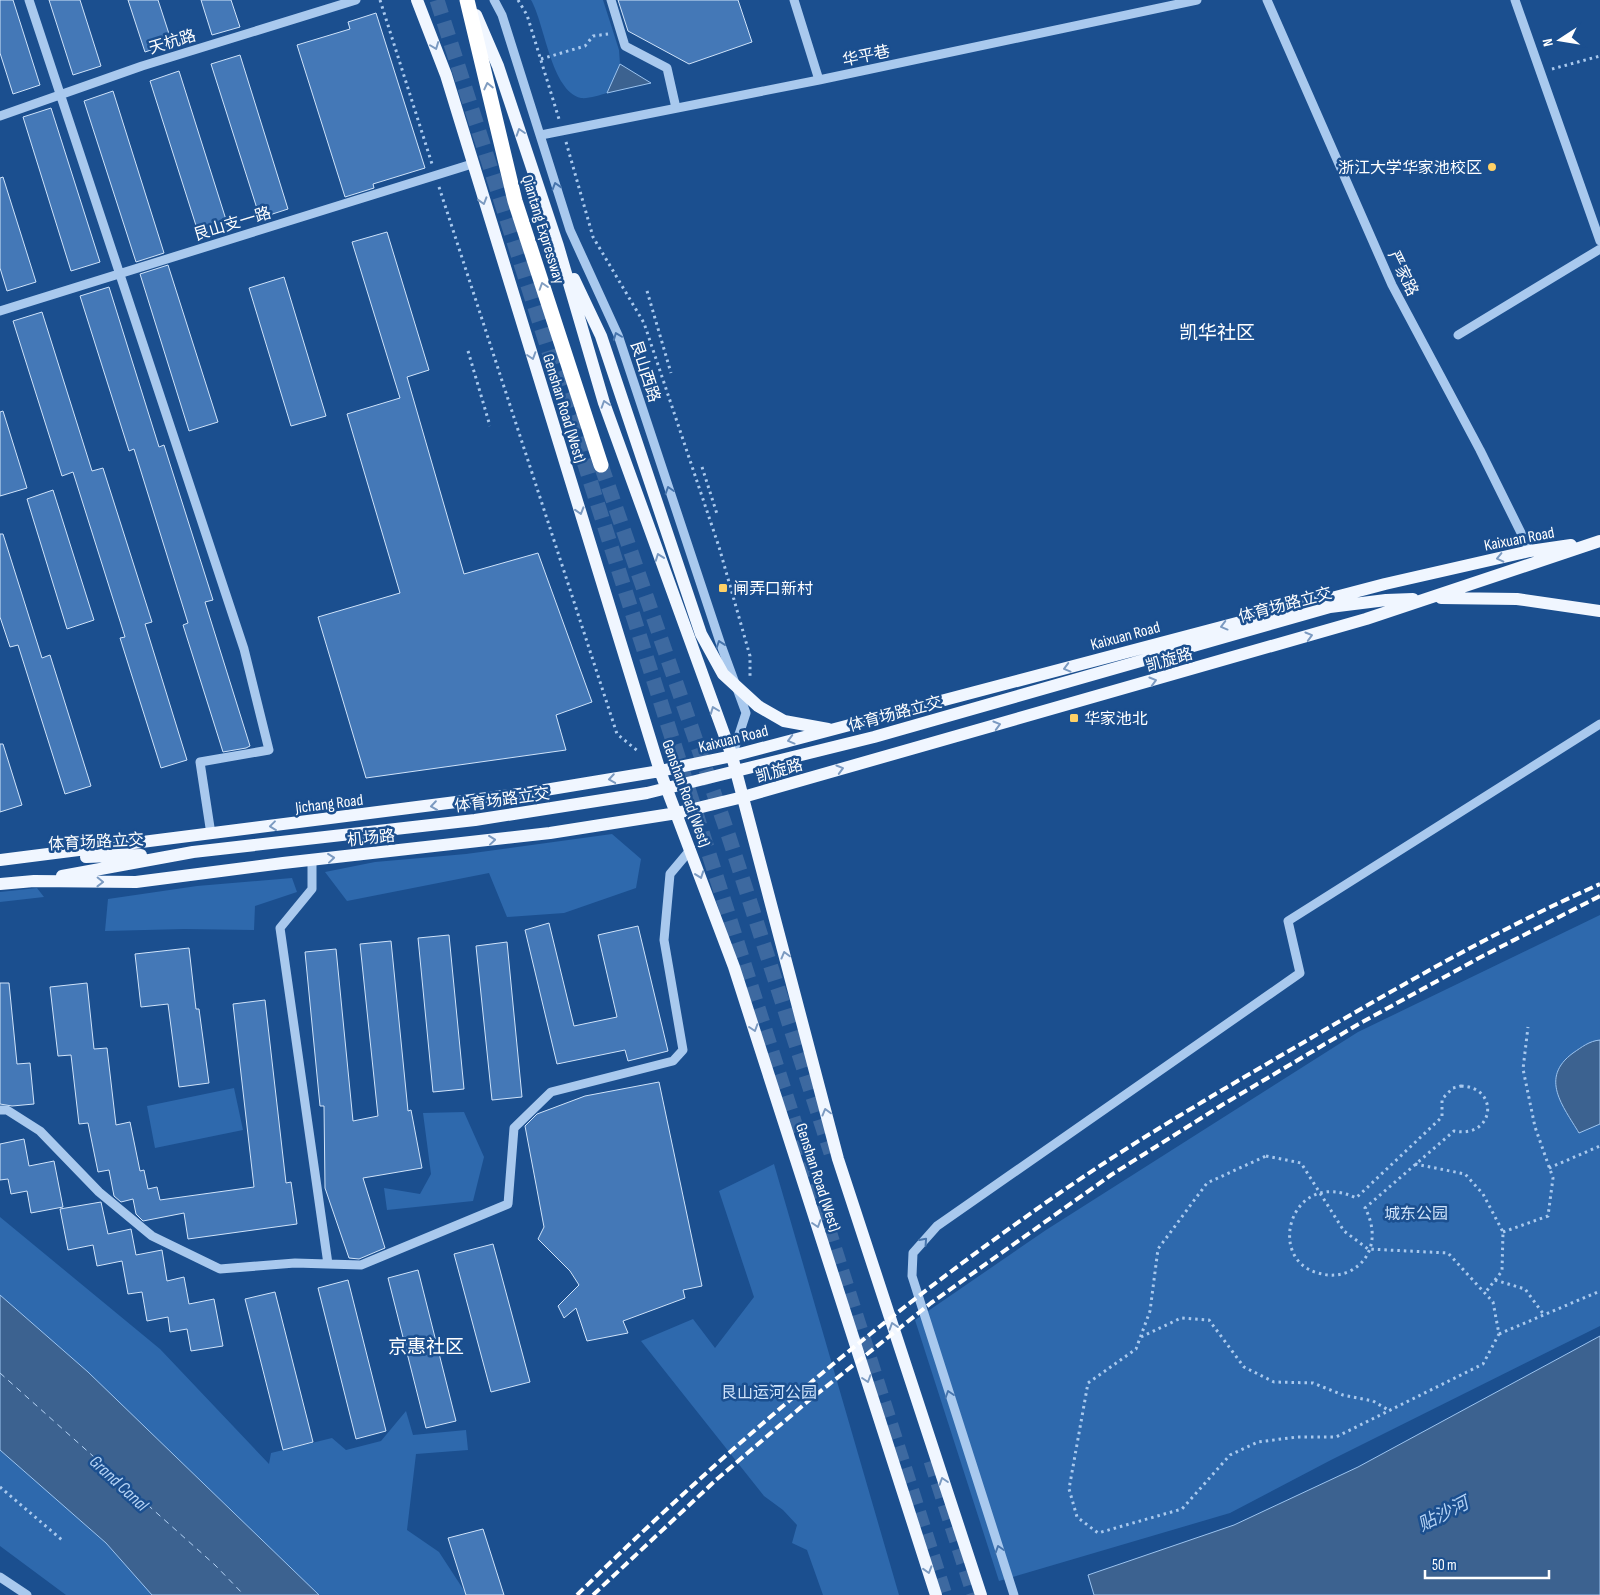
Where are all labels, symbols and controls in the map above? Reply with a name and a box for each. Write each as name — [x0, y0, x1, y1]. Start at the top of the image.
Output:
north arrow — [1535, 15, 1585, 65]
street label: 天杭路 — [147, 26, 198, 59]
text: N — [1539, 37, 1557, 48]
one-way arrow — [429, 41, 439, 49]
street label: 华平巷 — [841, 42, 892, 71]
one-way arrow — [483, 81, 494, 90]
one-way arrow — [515, 129, 525, 137]
place label: 浙江大学华家池校区 — [1338, 159, 1482, 178]
marker: 浙江大学华家池校区 — [1486, 161, 1498, 173]
street label: Qiantang Expressway — [517, 173, 568, 286]
one-way arrow — [552, 182, 562, 190]
one-way arrow — [478, 196, 488, 204]
street label: 艮山支一路 — [191, 204, 273, 245]
street label: 严家路 — [1384, 248, 1422, 299]
one-way arrow — [538, 282, 548, 290]
district label: 凯华社区 — [1179, 322, 1255, 345]
one-way arrow — [613, 332, 624, 341]
street label: 艮山西路 — [626, 338, 663, 405]
one-way arrow — [526, 351, 536, 359]
street label: Genshan Road (West) — [538, 352, 589, 465]
one-way arrow — [600, 401, 610, 409]
one-way arrow — [665, 486, 675, 495]
one-way arrow — [574, 506, 584, 515]
street label: Kaixuan Road — [1483, 523, 1556, 556]
one-way arrow — [1496, 552, 1505, 563]
one-way arrow — [655, 554, 665, 562]
place label: 闸弄口新村 — [733, 580, 813, 599]
marker: 闸弄口新村 — [717, 582, 729, 594]
street label: 体育场路立交 — [1237, 584, 1334, 627]
street label: Kaixuan Road — [1089, 618, 1162, 655]
one-way arrow — [1220, 621, 1228, 631]
one-way arrow — [1305, 631, 1313, 641]
one-way arrow — [716, 640, 726, 649]
street label: 凯旋路 — [1144, 645, 1195, 676]
one-way arrow — [1063, 662, 1071, 672]
one-way arrow — [1149, 676, 1157, 686]
street label: 体育场路立交 — [847, 693, 944, 736]
one-way arrow — [710, 706, 721, 715]
place label: 华家池北 — [1084, 710, 1148, 729]
marker: 华家池北 — [1068, 712, 1080, 724]
one-way arrow — [992, 720, 1000, 730]
street label: Kaixuan Road — [697, 722, 770, 757]
one-way arrow — [786, 734, 795, 745]
street label: Genshan Road (West) — [657, 737, 714, 850]
street label: 凯旋路 — [754, 756, 805, 787]
one-way arrow — [836, 765, 844, 775]
one-way arrow — [608, 774, 616, 784]
street label: 体育场路立交 — [453, 784, 551, 817]
street label: Jichang Road — [293, 791, 364, 818]
one-way arrow — [430, 800, 438, 811]
one-way arrow — [268, 820, 276, 831]
street label: 机场路 — [346, 827, 396, 850]
street label: 体育场路立交 — [48, 830, 145, 854]
one-way arrow — [489, 835, 497, 846]
one-way arrow — [327, 853, 335, 864]
one-way arrow — [694, 870, 704, 879]
one-way arrow — [96, 876, 104, 887]
one-way arrow — [780, 950, 791, 959]
one-way arrow — [748, 1024, 758, 1032]
one-way arrow — [821, 1108, 832, 1116]
street label: Genshan Road (West) — [791, 1121, 844, 1234]
park label: 城东公园 — [1384, 1205, 1448, 1224]
one-way arrow — [811, 1219, 821, 1228]
one-way arrow — [918, 1238, 927, 1247]
one-way arrow — [888, 1323, 898, 1331]
district label: 京惠社区 — [388, 1336, 464, 1359]
one-way arrow — [861, 1374, 871, 1382]
park label: 艮山运河公园 — [721, 1384, 817, 1403]
one-way arrow — [945, 1390, 955, 1399]
water label: Grand Canal — [85, 1451, 153, 1516]
one-way arrow — [939, 1477, 949, 1486]
water label: 贴沙河 — [1414, 1491, 1475, 1536]
one-way arrow — [995, 1545, 1005, 1553]
scale bar — [1425, 1548, 1549, 1580]
text: 50 m — [1432, 1556, 1457, 1575]
one-way arrow — [922, 1565, 932, 1574]

